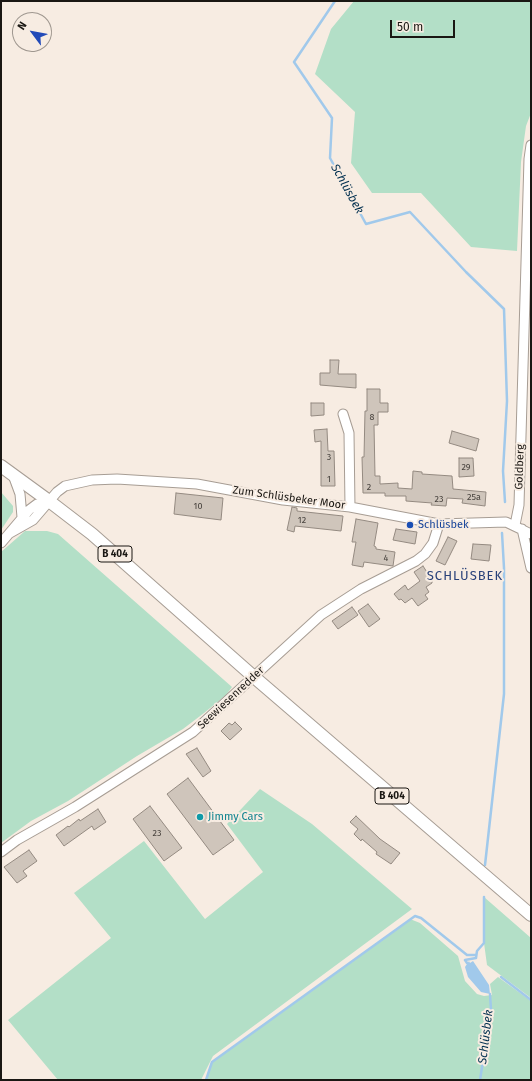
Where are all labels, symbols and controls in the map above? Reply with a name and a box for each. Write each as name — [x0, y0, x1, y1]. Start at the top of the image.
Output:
north arrow — [12, 12, 52, 52]
scale bar — [392, 12, 457, 38]
text: N — [15, 19, 30, 32]
text: 50 m — [397, 20, 423, 34]
water label: Schlüsbek — [327, 162, 367, 216]
house number: 8 — [370, 412, 374, 422]
street label: Goldberg — [513, 444, 527, 490]
house number: 3 — [327, 452, 331, 462]
house number: 29 — [461, 462, 471, 472]
house number: 1 — [327, 474, 331, 484]
house number: 2 — [367, 482, 371, 492]
street label: Zum Schlüsbeker Moor — [232, 484, 346, 512]
house number: 25a — [467, 492, 481, 502]
house number: 23 — [435, 494, 443, 504]
house number: 10 — [194, 501, 202, 511]
house number: 12 — [298, 515, 306, 525]
place label: Schlüsbek — [418, 518, 469, 532]
marker: Schlüsbek — [405, 520, 415, 530]
road number: B 404 — [98, 546, 132, 562]
house number: 4 — [384, 553, 388, 563]
district label: SCHLÜSBEK — [427, 568, 503, 584]
street label: Seewiesenredder — [195, 664, 267, 732]
road number: B 404 — [375, 788, 409, 804]
place label: Jimmy Cars — [208, 810, 263, 824]
marker: Jimmy Cars — [195, 812, 205, 822]
house number: 23 — [153, 828, 161, 838]
water label: Schlüsbek — [476, 1009, 496, 1065]

